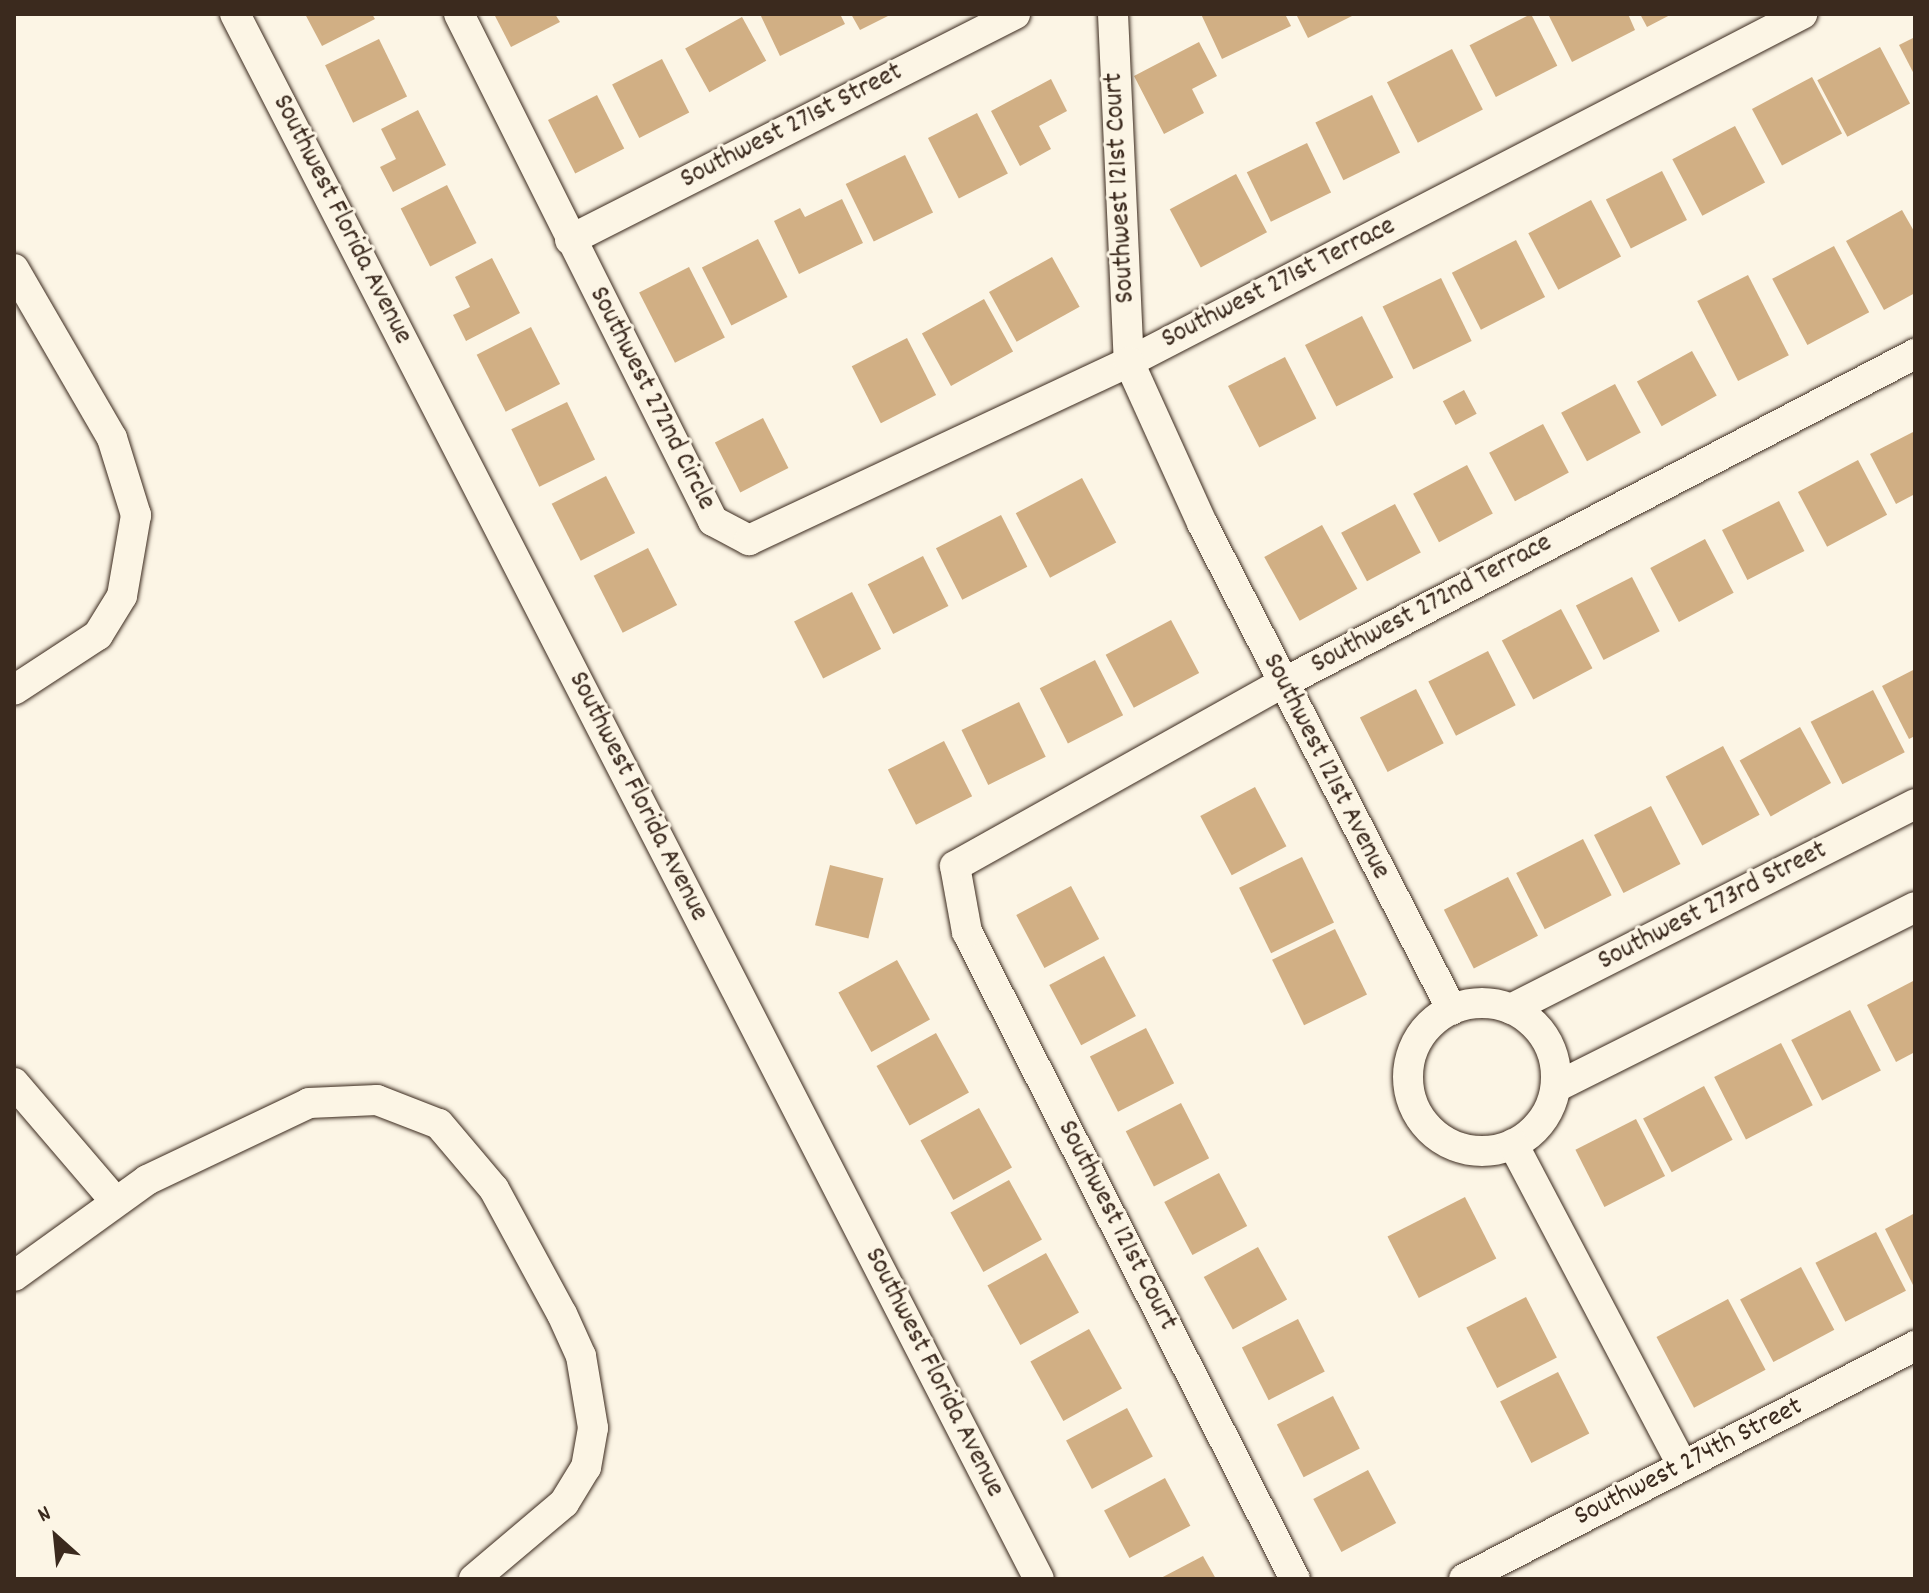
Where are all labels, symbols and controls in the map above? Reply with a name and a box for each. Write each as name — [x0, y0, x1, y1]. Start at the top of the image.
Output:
street label: Southwest 271st Street — [675, 57, 909, 197]
street label: Southwest 121st Court — [1098, 72, 1144, 304]
street label: Southwest Florida Avenue — [264, 90, 418, 350]
street label: Southwest 271st Terrace — [1157, 211, 1401, 357]
street label: Southwest 272nd Circle — [580, 282, 722, 516]
street label: Southwest 272nd Terrace — [1306, 527, 1558, 683]
street label: Southwest 121st Avenue — [1254, 649, 1396, 885]
street label: Southwest Florida Avenue — [560, 667, 714, 927]
street label: Southwest 273rd Street — [1593, 835, 1833, 979]
street label: Southwest 121st Court — [1049, 1115, 1183, 1337]
street label: Southwest Florida Avenue — [856, 1243, 1010, 1503]
street label: Southwest 274th Street — [1570, 1391, 1808, 1535]
north arrow — [16, 1497, 96, 1577]
text: N — [33, 1499, 57, 1531]

